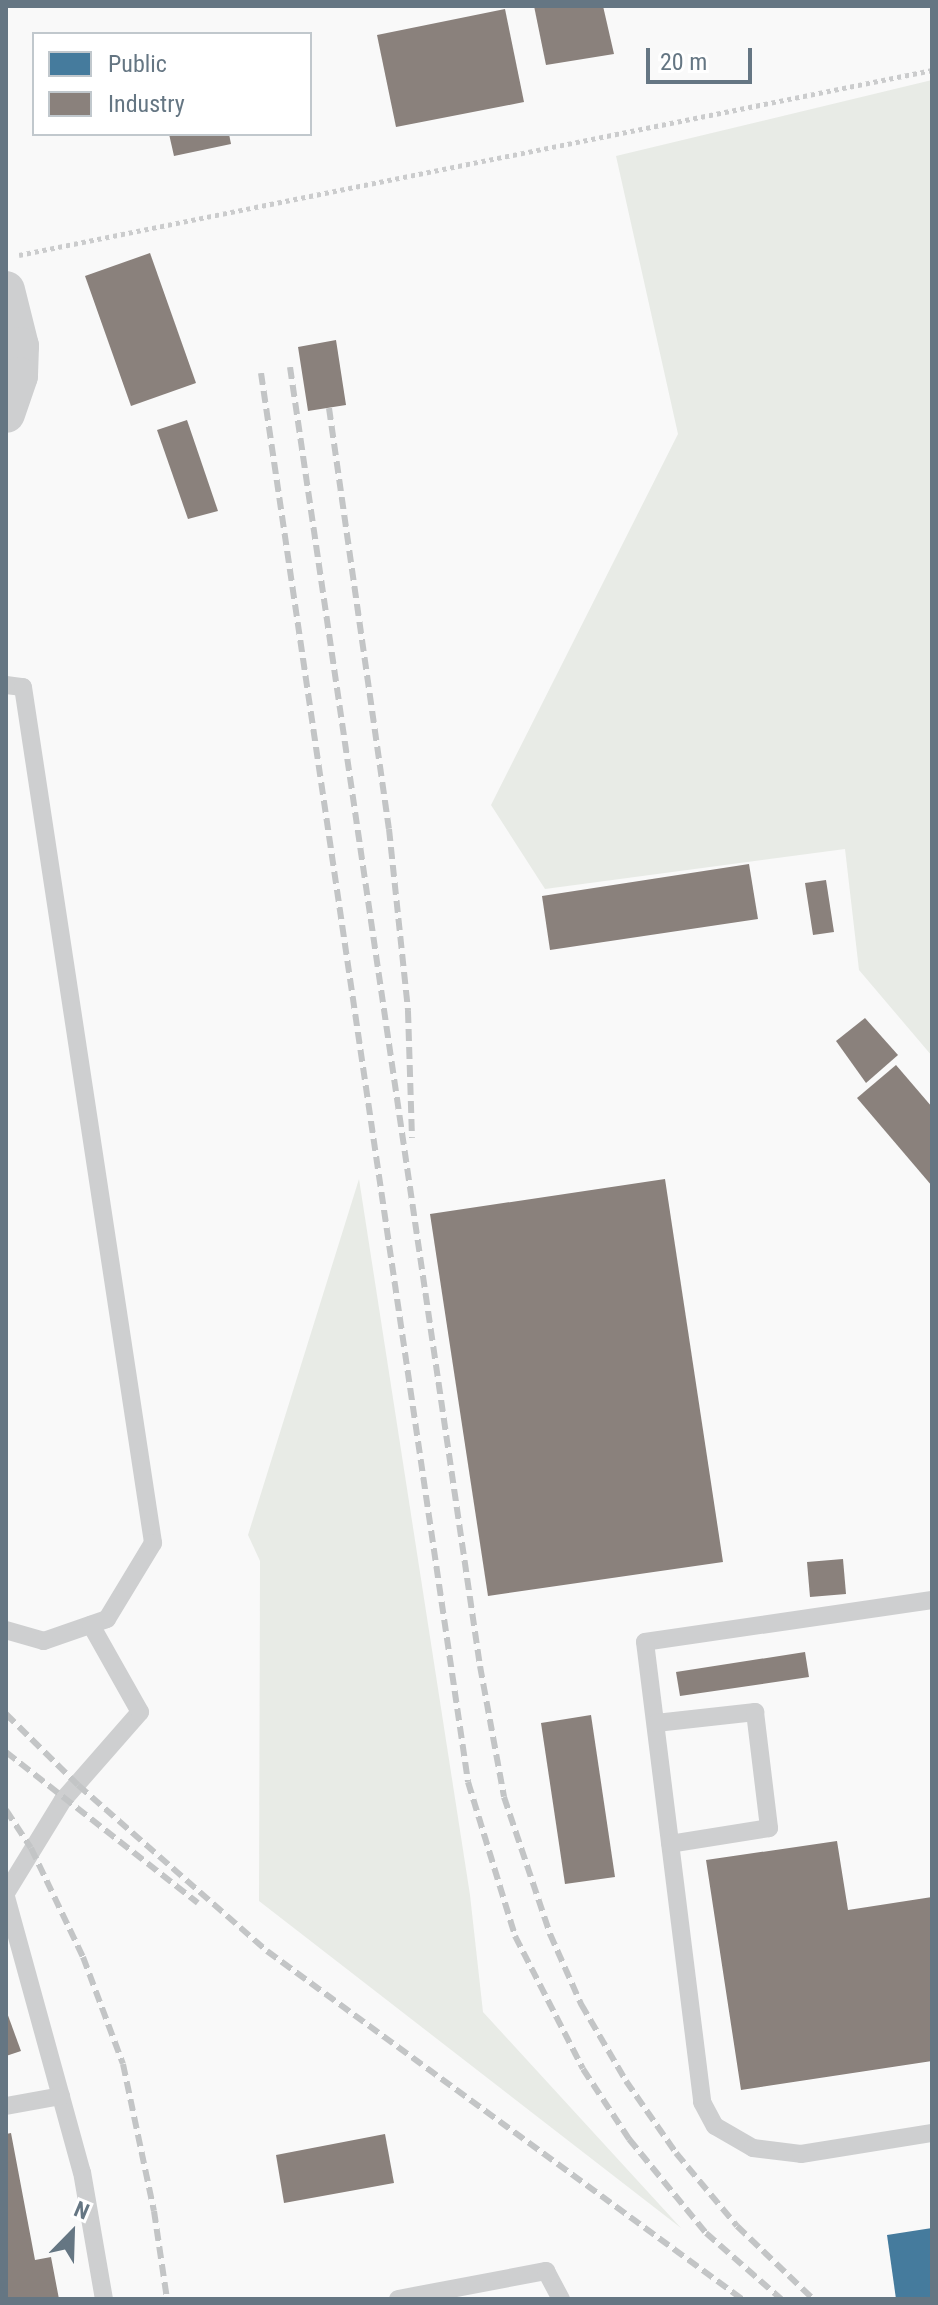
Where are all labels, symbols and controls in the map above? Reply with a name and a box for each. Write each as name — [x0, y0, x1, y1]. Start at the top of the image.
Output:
legend — [32, 32, 312, 136]
scale bar — [650, 32, 756, 82]
text: 20 m — [660, 48, 707, 76]
text: Public — [108, 50, 167, 78]
text: Industry — [108, 90, 185, 118]
north arrow — [32, 2193, 112, 2273]
text: N — [70, 2196, 93, 2225]

